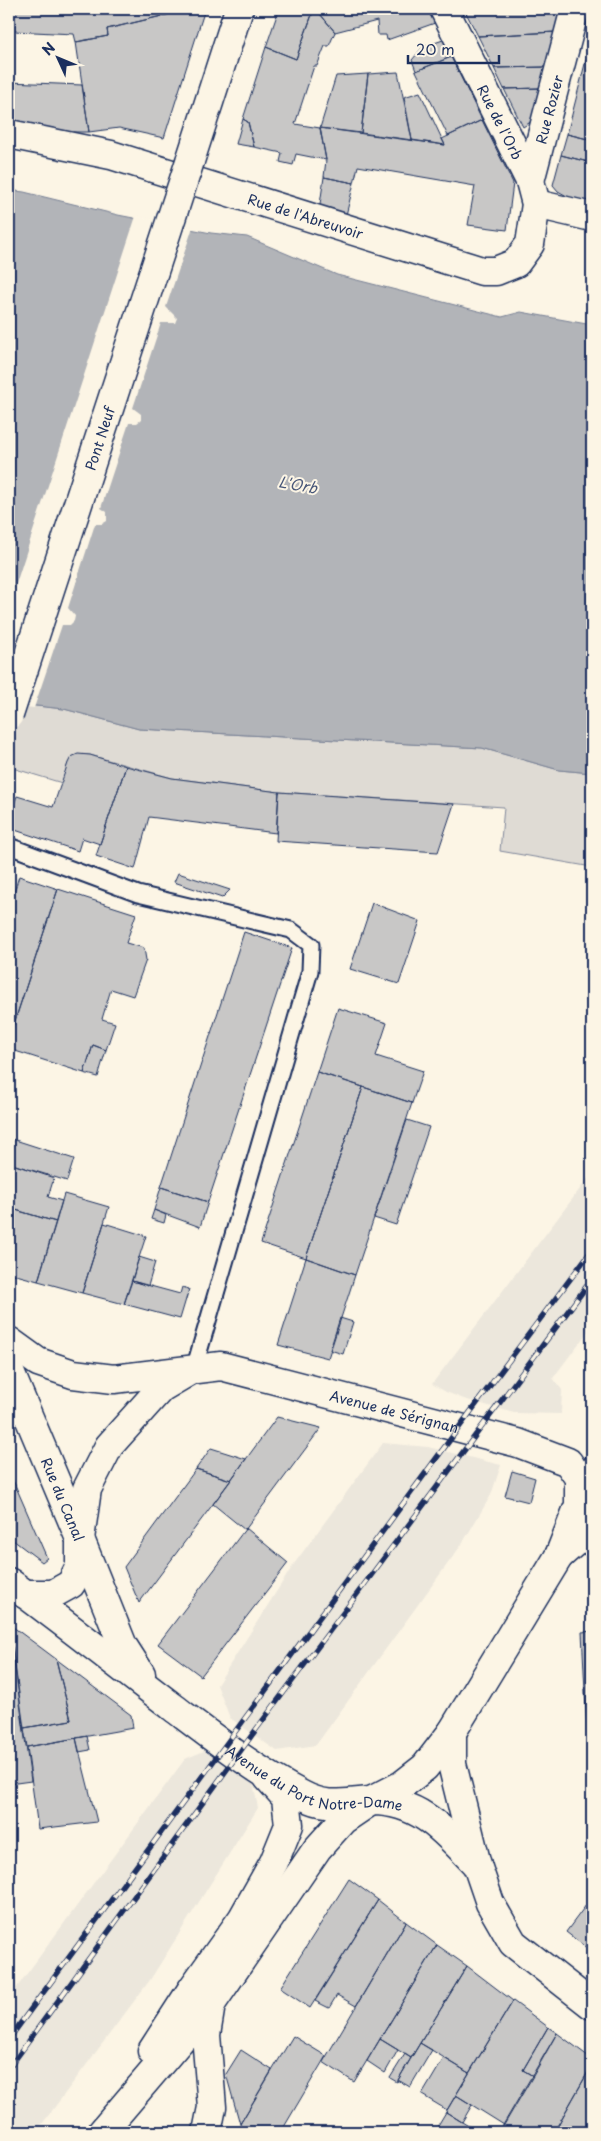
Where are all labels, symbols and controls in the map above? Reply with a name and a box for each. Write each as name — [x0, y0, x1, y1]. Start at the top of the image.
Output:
north arrow — [32, 32, 82, 82]
scale bar — [408, 32, 500, 64]
text: N — [37, 37, 60, 60]
text: 20 m — [416, 37, 455, 60]
street label: Rue Rozier — [530, 72, 568, 146]
street label: Rue de l'Orb — [472, 81, 528, 163]
street label: Rue de l'Abreuvoir — [245, 188, 367, 244]
street label: Pont Neuf — [79, 403, 120, 473]
water label: L'Orb — [277, 469, 320, 499]
street label: Avenue de Sérignan — [328, 1384, 461, 1438]
street label: Rue du Canal — [36, 1454, 90, 1544]
street label: Avenue du Port Notre-Dame — [222, 1740, 405, 1816]

